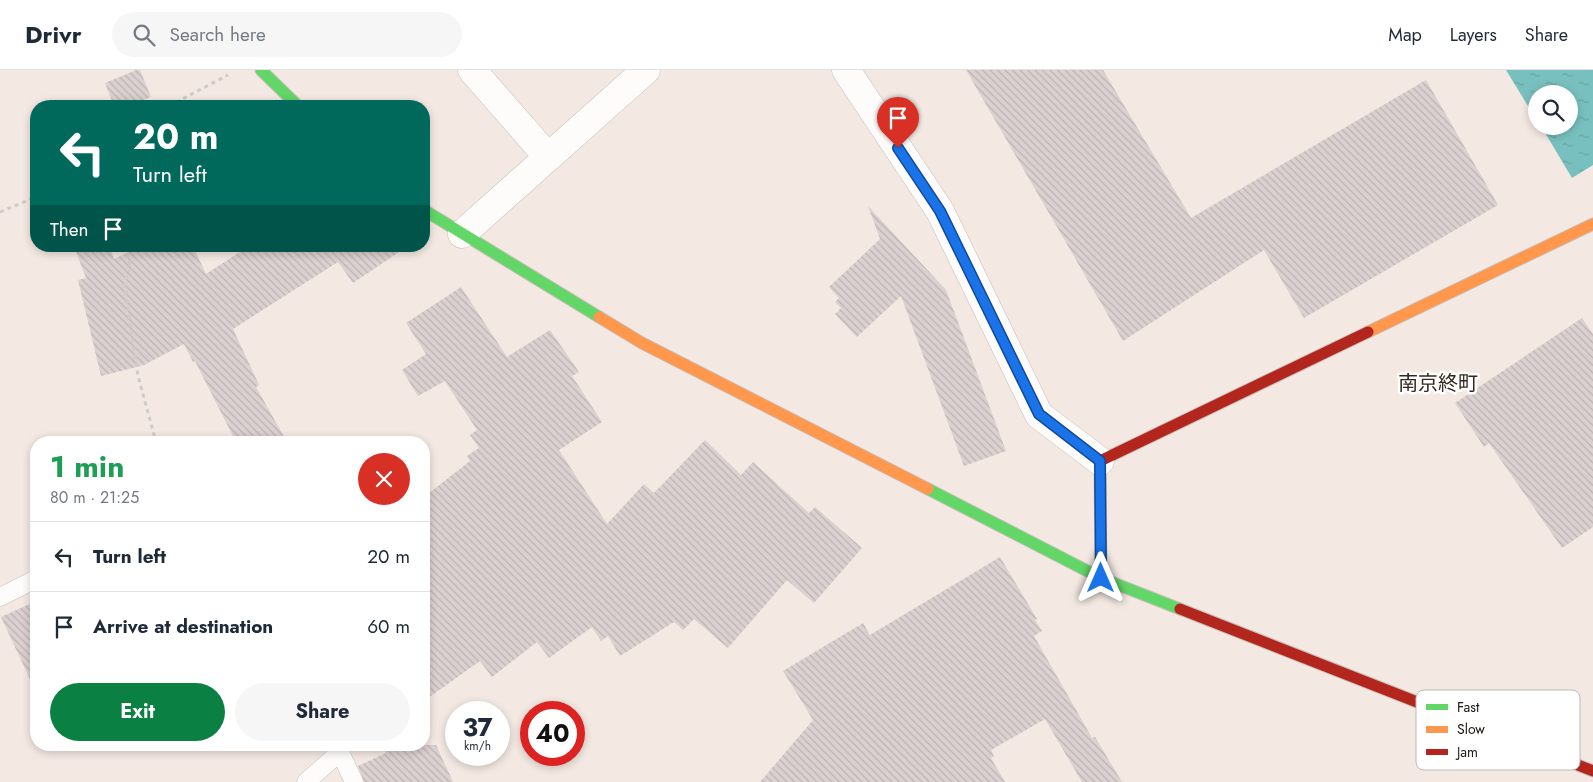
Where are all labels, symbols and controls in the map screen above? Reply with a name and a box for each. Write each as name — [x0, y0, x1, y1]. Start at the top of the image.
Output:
search box — [112, 12, 462, 57]
text: Drivr — [25, 17, 82, 52]
icon: search — [130, 21, 158, 49]
text: Search here — [170, 21, 266, 48]
text: Map — [1388, 22, 1422, 48]
text: Layers — [1450, 22, 1497, 48]
text: Share — [1525, 22, 1568, 48]
map controls — [1528, 85, 1578, 135]
button: search — [1528, 85, 1578, 135]
pin — [877, 97, 919, 148]
icon: arrive — [884, 104, 912, 132]
text: 20 m — [133, 112, 218, 162]
icon: left — [50, 120, 115, 185]
text: Turn left — [133, 158, 207, 190]
icon: arrive — [99, 215, 127, 243]
text: Then — [50, 216, 89, 243]
district label: 南京終町 — [1398, 369, 1478, 398]
text: 1 min — [50, 445, 124, 488]
button: close — [358, 453, 410, 505]
text: 80 m · 21:25 — [50, 486, 139, 509]
icon: left — [50, 543, 78, 571]
text: Turn left — [93, 543, 166, 570]
text: 20 m — [367, 543, 410, 570]
position arrow — [1074, 551, 1126, 603]
icon: arrive — [50, 613, 78, 641]
text: Arrive at destination — [93, 613, 273, 640]
text: 60 m — [367, 613, 410, 640]
button: Exit — [50, 683, 225, 741]
button: Share — [235, 683, 410, 741]
legend — [1416, 690, 1580, 770]
text: Fast — [1457, 697, 1480, 717]
speed limit sign: 40 — [520, 701, 585, 766]
text: 37 — [462, 709, 493, 745]
text: Slow — [1457, 719, 1485, 739]
text: km/h — [464, 737, 491, 755]
text: Jam — [1455, 742, 1478, 762]

